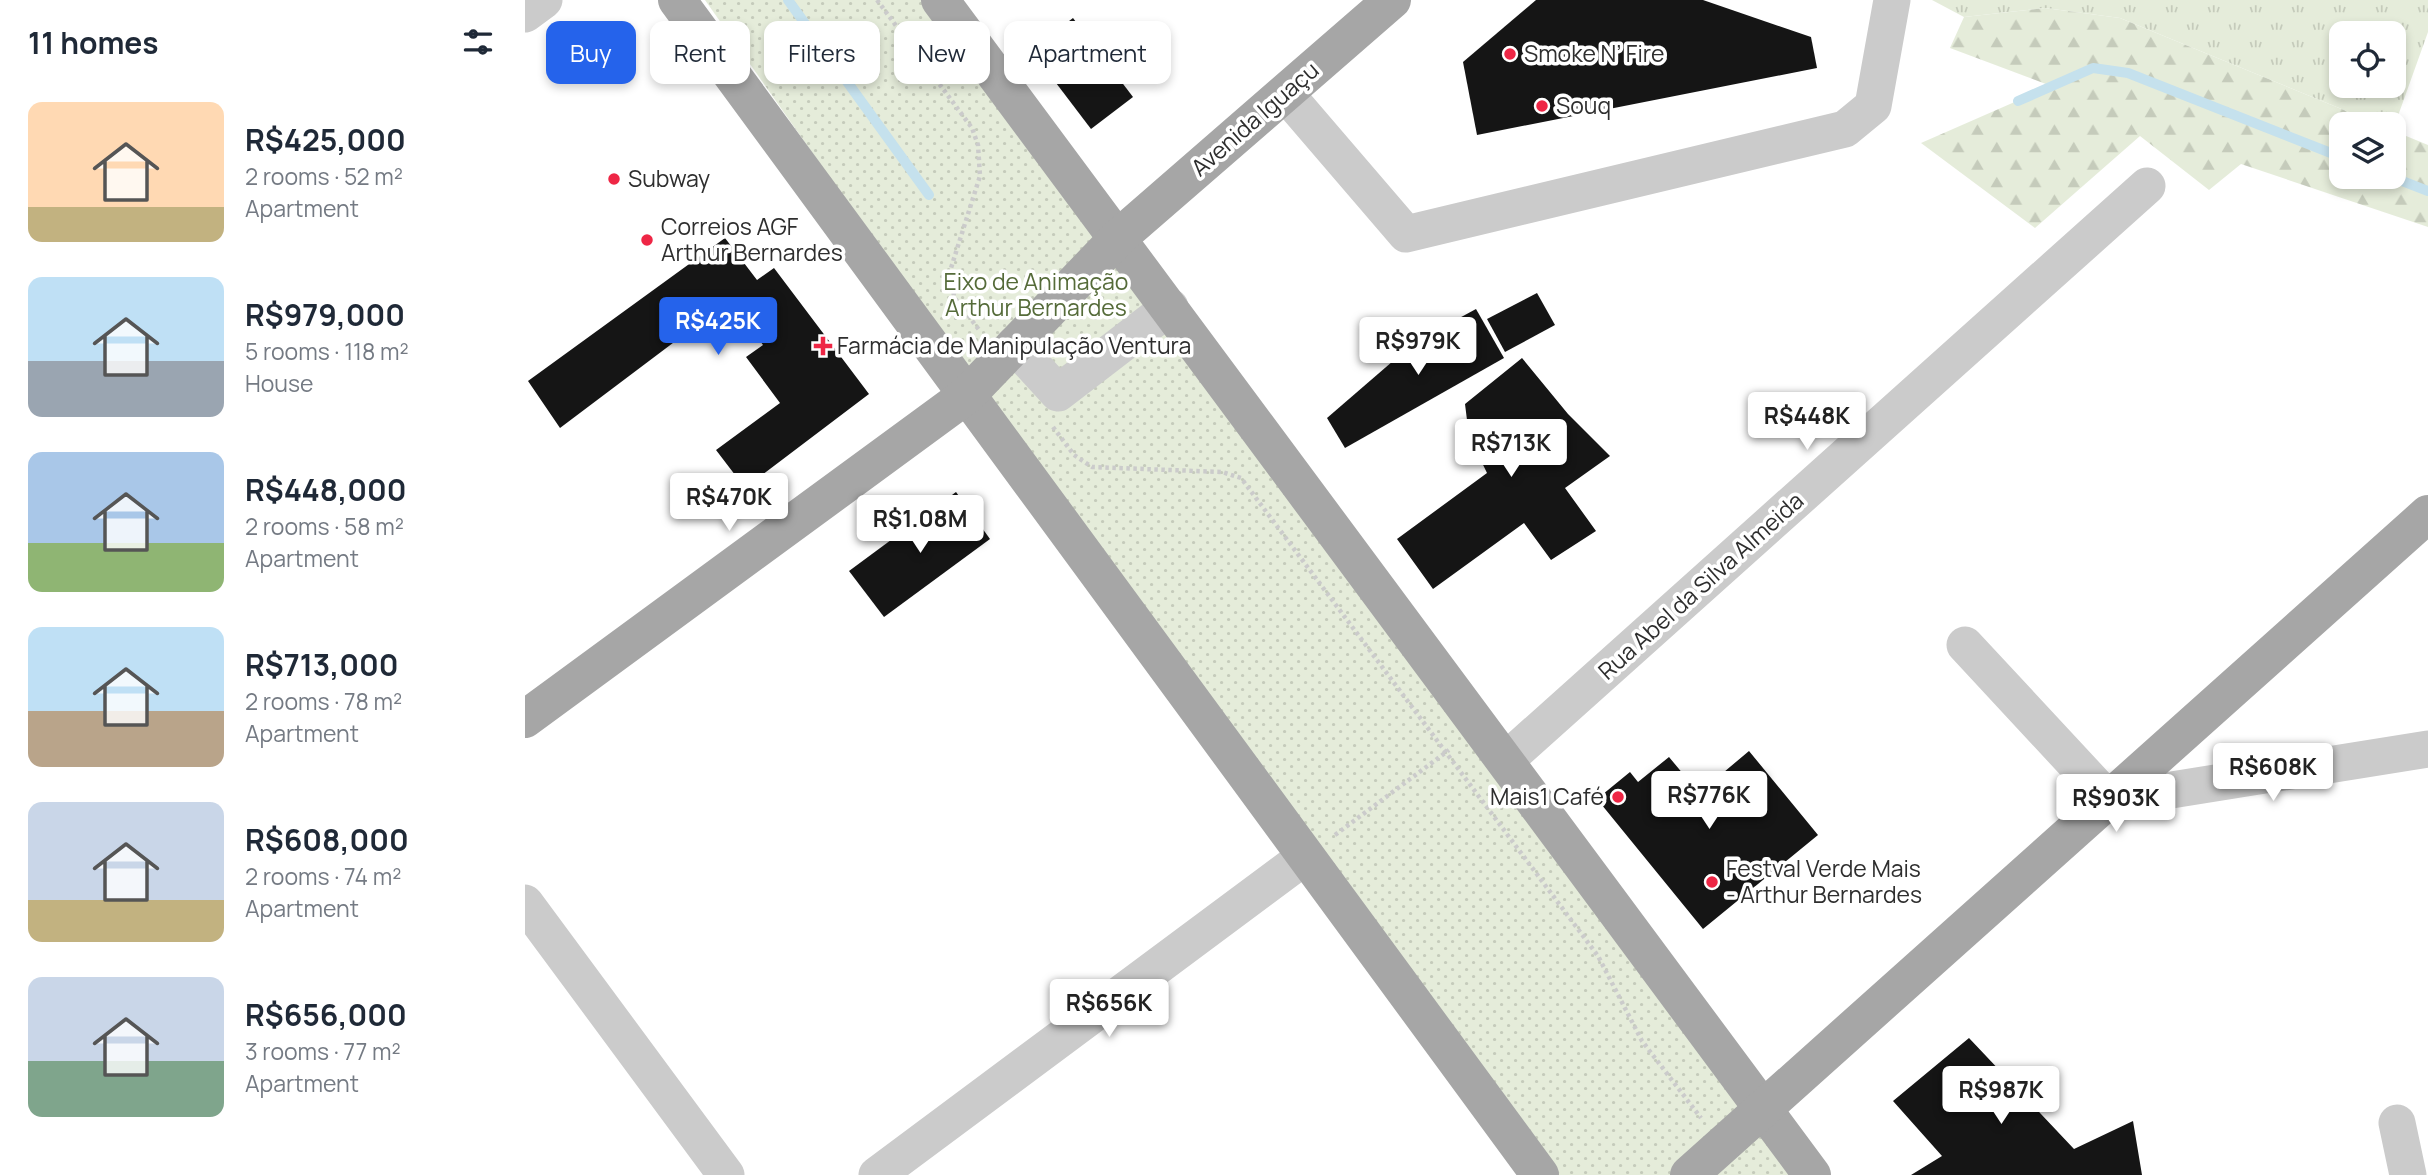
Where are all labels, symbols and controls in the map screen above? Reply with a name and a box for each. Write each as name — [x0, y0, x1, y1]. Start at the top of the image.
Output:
chip: Buy — [546, 21, 636, 84]
chip: Rent — [650, 21, 750, 84]
chip: Filters — [764, 21, 880, 84]
chip: New — [894, 21, 990, 84]
chip: Apartment — [1004, 21, 1171, 84]
map controls — [2329, 21, 2406, 189]
button: locate — [2329, 21, 2406, 98]
text: 11 homes — [28, 22, 159, 63]
icon: filters — [459, 23, 497, 61]
place label: Smoke N’ Fire — [1524, 37, 1664, 69]
marker: Smoke N’ Fire — [1502, 46, 1518, 62]
street label: Avenida Iguaçu — [1184, 54, 1325, 183]
place label: Souq — [1556, 89, 1611, 121]
marker: Souq — [1534, 98, 1550, 114]
button: layers — [2329, 112, 2406, 189]
text: R$425,000 — [245, 119, 406, 160]
icon: home — [84, 130, 168, 214]
text: 2 rooms · 52 m² — [245, 160, 403, 192]
place label: Subway — [628, 162, 710, 194]
marker: Subway — [606, 171, 622, 187]
text: Apartment — [245, 192, 359, 224]
place label: Correios AGF Arthur Bernardes — [661, 210, 843, 268]
marker: Correios AGF Arthur Bernardes — [639, 232, 655, 248]
park label: Eixo de Animação Arthur Bernardes — [944, 265, 1128, 323]
text: R$979,000 — [245, 294, 405, 335]
pin: R$425K — [661, 298, 775, 357]
text: R$425K — [675, 304, 761, 336]
icon: home — [84, 305, 168, 389]
pin: R$979K — [1361, 318, 1475, 377]
text: R$979K — [1375, 324, 1461, 356]
place label: Farmácia de Manipulação Ventura — [837, 329, 1191, 361]
text: 5 rooms · 118 m² — [245, 335, 409, 367]
marker: Farmácia de Manipulação Ventura — [815, 338, 831, 354]
text: House — [245, 367, 314, 399]
pin: R$448K — [1750, 392, 1864, 452]
text: R$448K — [1764, 399, 1850, 431]
pin: R$713K — [1454, 420, 1568, 479]
text: R$713K — [1471, 426, 1551, 458]
text: R$448,000 — [245, 469, 406, 510]
pin: R$470K — [672, 474, 786, 533]
icon: home — [84, 480, 168, 564]
text: R$470K — [686, 480, 772, 512]
street label: Rua Abel da Silva Almeida — [1591, 484, 1810, 686]
pin: R$1.08M — [855, 496, 985, 555]
text: R$1.08M — [873, 502, 967, 534]
text: 2 rooms · 58 m² — [245, 510, 404, 542]
text: Apartment — [245, 542, 359, 574]
text: R$713,000 — [245, 644, 399, 685]
icon: home — [84, 655, 168, 739]
text: 2 rooms · 78 m² — [245, 685, 402, 717]
text: Apartment — [245, 717, 359, 749]
pin: R$608K — [2216, 744, 2330, 803]
text: R$608K — [2229, 750, 2317, 782]
pin: R$776K — [1652, 772, 1766, 831]
pin: R$903K — [2059, 774, 2173, 834]
text: R$776K — [1667, 778, 1751, 810]
place label: Mais1 Café — [1490, 780, 1604, 812]
text: R$903K — [2072, 781, 2160, 813]
marker: Mais1 Café — [1610, 789, 1626, 805]
text: R$608,000 — [245, 819, 409, 860]
icon: home — [84, 830, 168, 914]
place label: Festval Verde Mais - Arthur Bernardes — [1726, 852, 1922, 910]
text: 2 rooms · 74 m² — [245, 860, 401, 892]
marker: Festval Verde Mais - Arthur Bernardes — [1704, 874, 1720, 890]
text: Apartment — [245, 892, 359, 924]
pin: R$656K — [1052, 979, 1166, 1039]
text: R$656K — [1066, 986, 1152, 1018]
text: R$656,000 — [245, 994, 407, 1035]
icon: home — [84, 1005, 168, 1089]
text: 3 rooms · 77 m² — [245, 1035, 401, 1067]
pin: R$987K — [1944, 1066, 2058, 1126]
text: Apartment — [245, 1067, 359, 1099]
text: R$987K — [1958, 1073, 2044, 1105]

